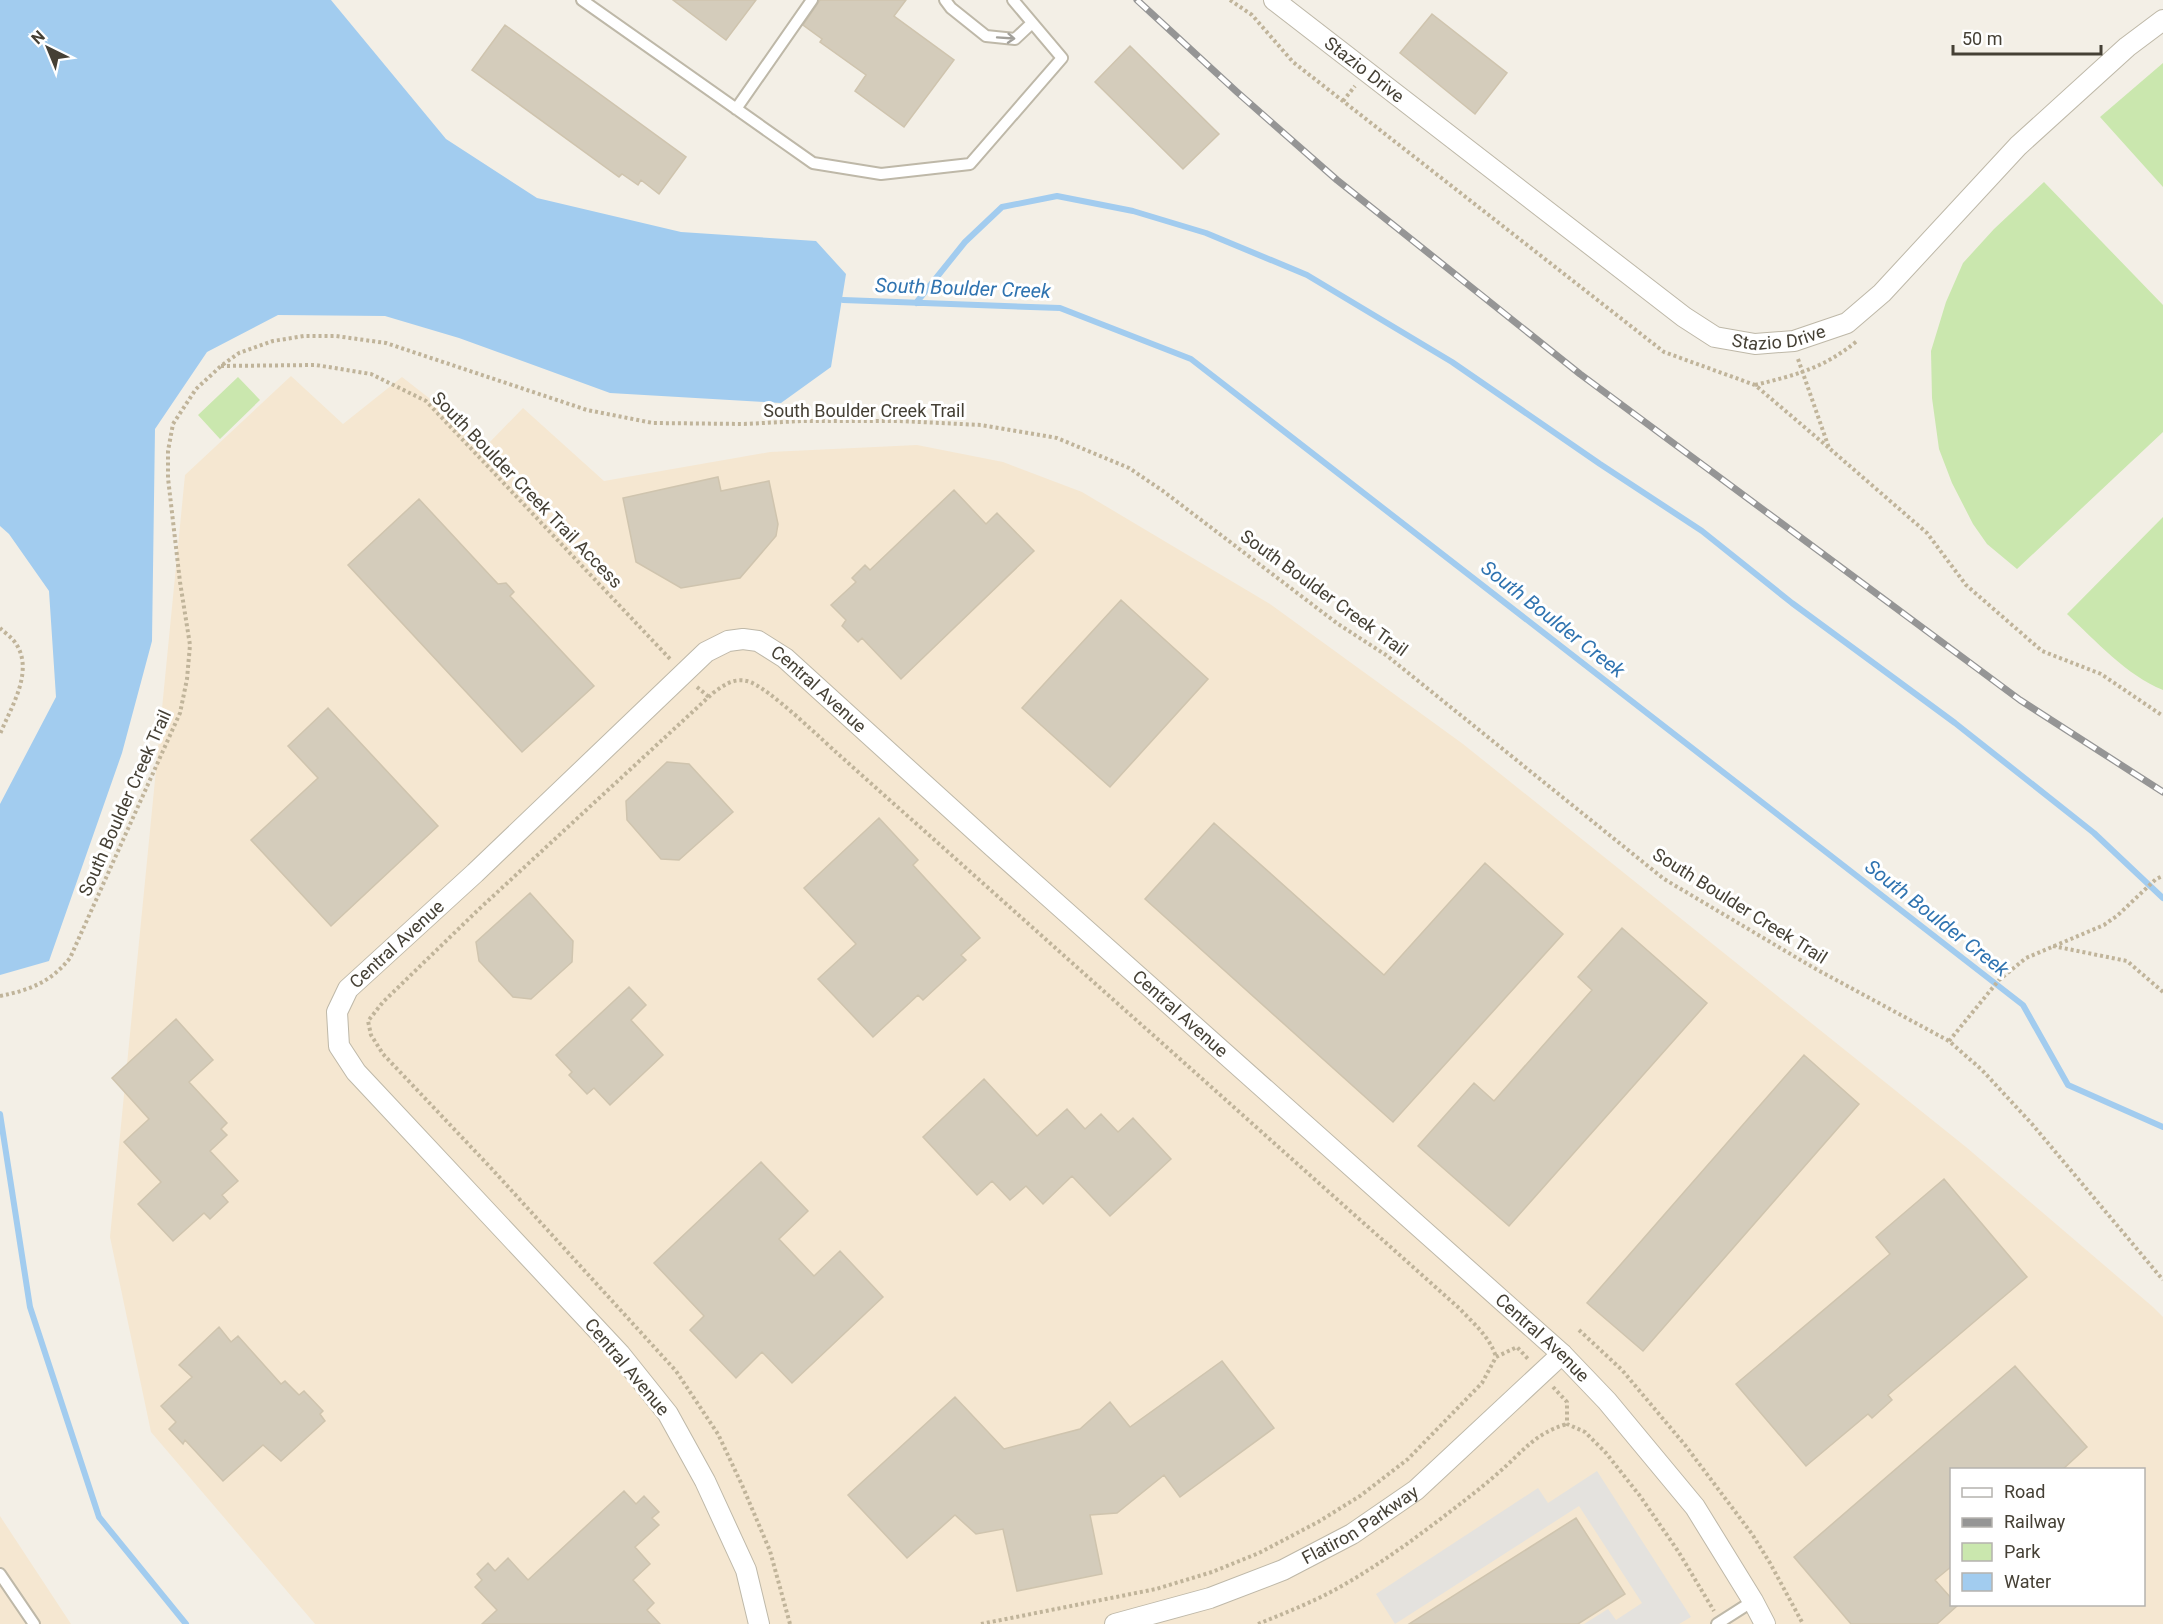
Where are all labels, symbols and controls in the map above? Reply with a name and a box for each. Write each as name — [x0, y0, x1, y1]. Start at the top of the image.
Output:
north arrow — [18, 18, 78, 78]
scale bar — [1953, 18, 2102, 56]
text: N — [28, 27, 49, 48]
text: 50 m — [1962, 28, 2002, 49]
one-way arrow — [995, 32, 1015, 43]
street label: Stazio Drive — [1321, 32, 1408, 107]
water label: South Boulder Creek — [875, 273, 1052, 303]
street label: Stazio Drive — [1730, 320, 1828, 354]
street label: South Boulder Creek Trail Access — [428, 387, 627, 592]
street label: South Boulder Creek Trail — [763, 400, 965, 421]
street label: South Boulder Creek Trail — [1237, 525, 1412, 660]
water label: South Boulder Creek — [1476, 555, 1631, 683]
street label: Central Avenue — [767, 641, 871, 737]
street label: South Boulder Creek Trail — [74, 706, 175, 899]
street label: South Boulder Creek Trail — [1649, 843, 1831, 968]
water label: South Boulder Creek — [1860, 854, 2015, 982]
street label: Central Avenue — [345, 896, 448, 992]
street label: Central Avenue — [1129, 965, 1232, 1061]
street label: Central Avenue — [1491, 1289, 1594, 1386]
street label: Central Avenue — [581, 1314, 674, 1420]
legend — [1950, 1468, 2145, 1606]
street label: Flatiron Parkway — [1298, 1480, 1422, 1568]
text: Road — [2004, 1481, 2045, 1502]
text: Railway — [2004, 1511, 2066, 1532]
text: Park — [2004, 1541, 2041, 1562]
text: Water — [2004, 1571, 2051, 1592]

